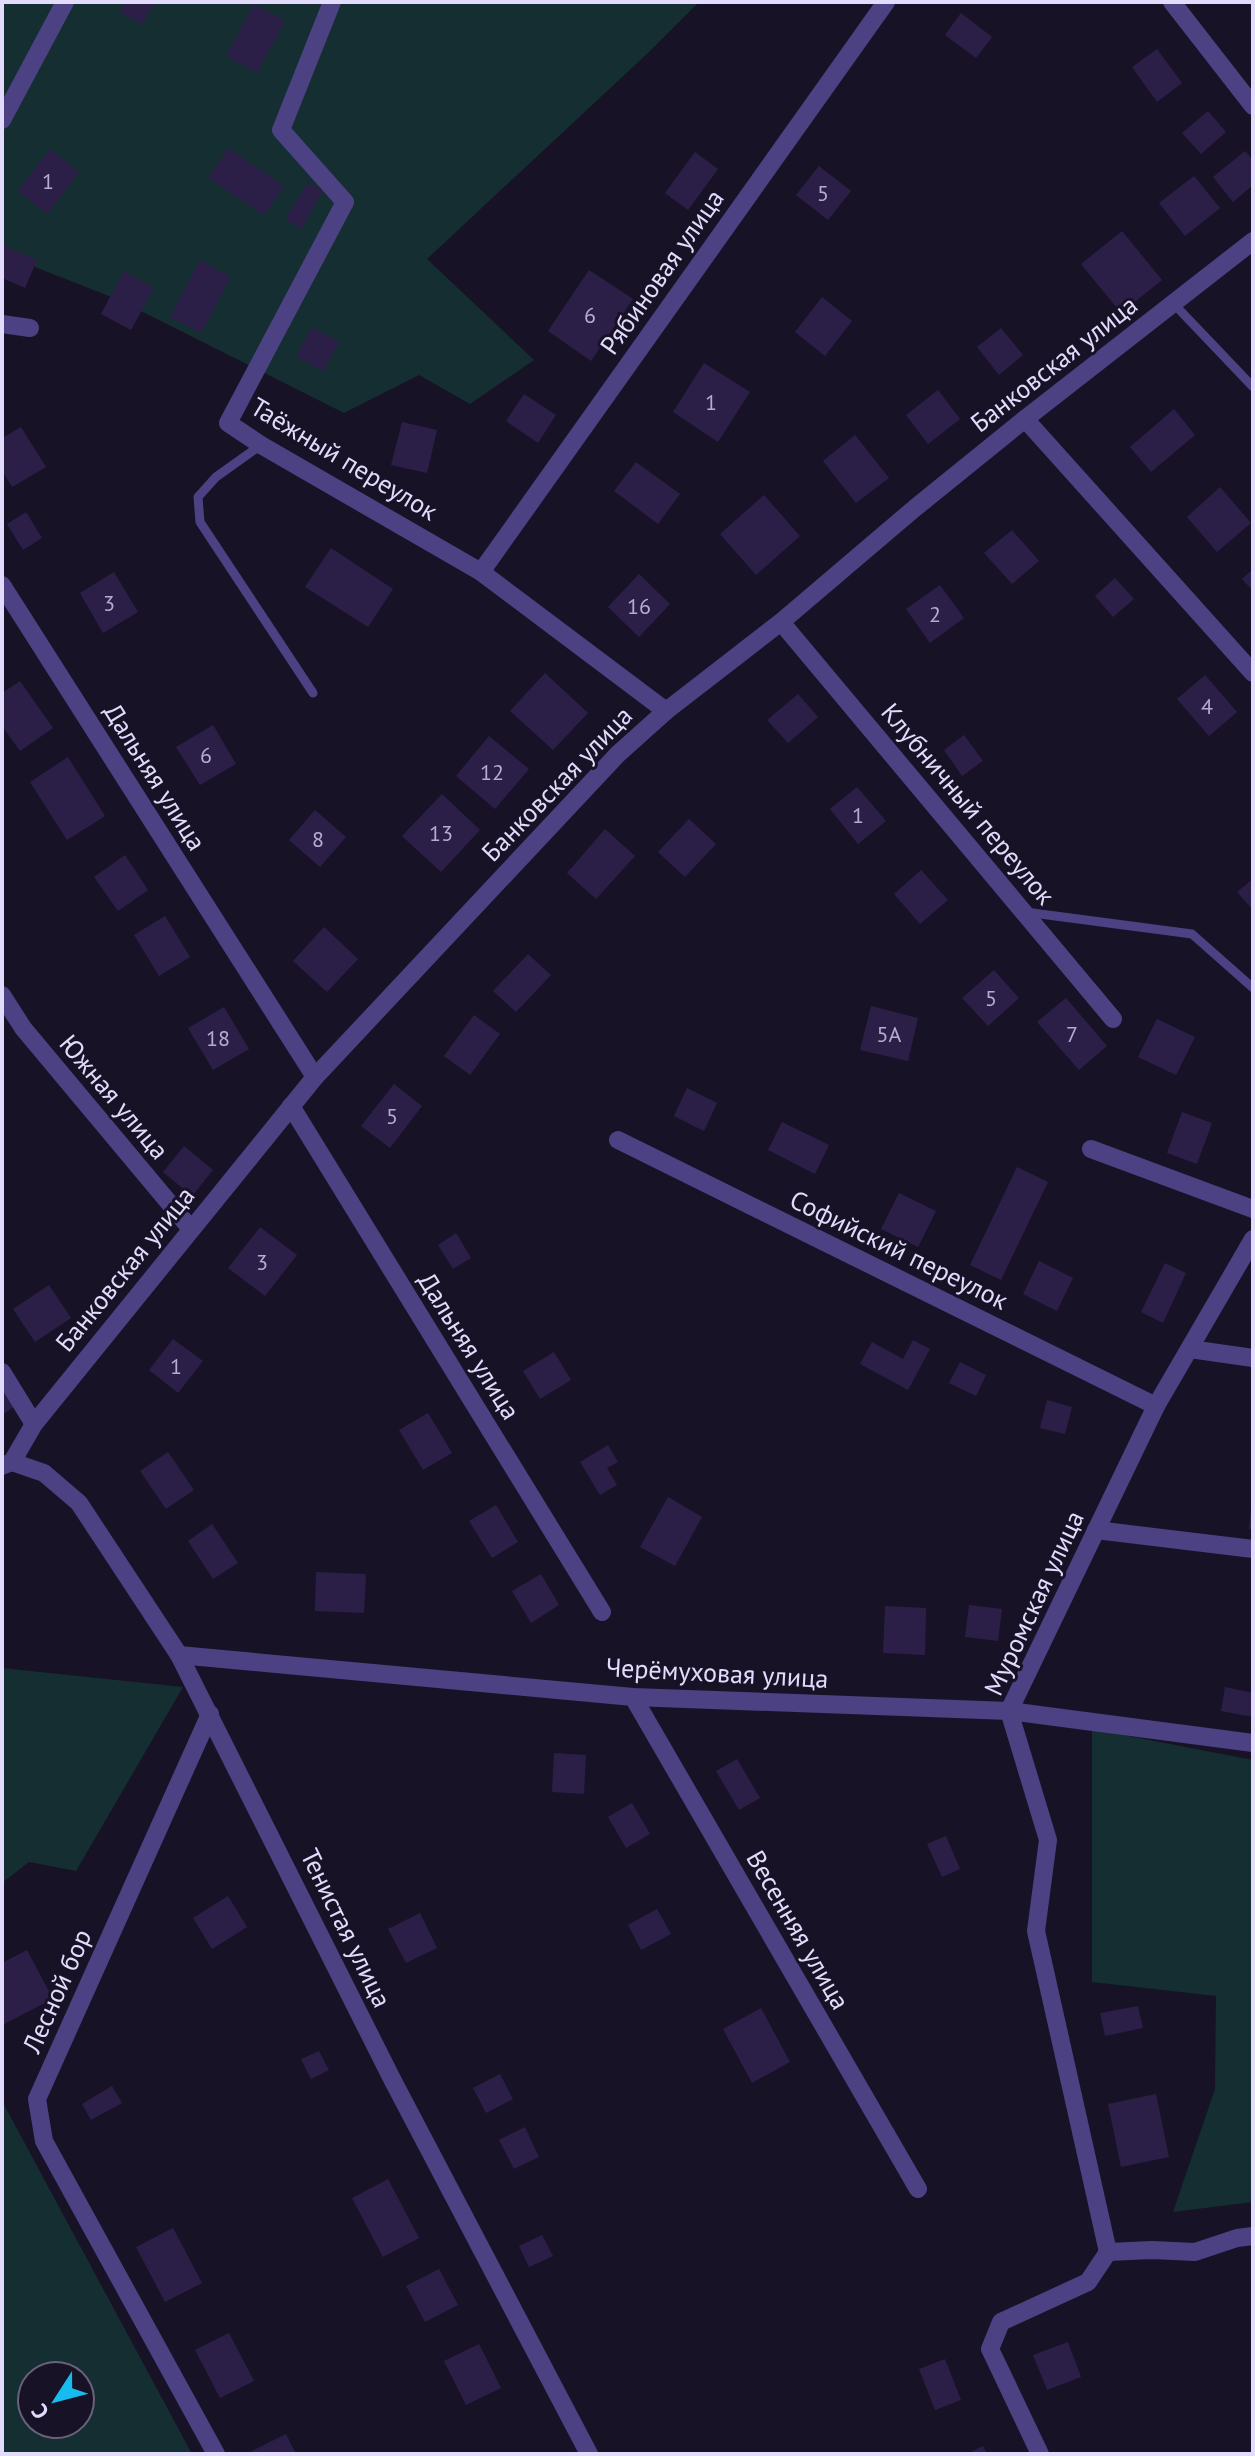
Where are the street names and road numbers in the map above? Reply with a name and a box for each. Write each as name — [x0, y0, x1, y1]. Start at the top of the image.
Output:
street label: Рябиновая улица — [592, 183, 731, 361]
street label: Банковская улица — [964, 288, 1144, 439]
street label: Таёжный переулок — [245, 390, 444, 528]
street label: Клубничный переулок — [874, 696, 1063, 912]
street label: Дальняя улица — [97, 697, 214, 856]
street label: Банковская улица — [474, 699, 639, 868]
street label: Южная улица — [53, 1028, 176, 1166]
street label: Банковская улица — [48, 1179, 201, 1358]
street label: Софийский переулок — [785, 1182, 1014, 1317]
street label: Дальняя улица — [411, 1266, 528, 1425]
street label: Муромская улица — [976, 1505, 1091, 1700]
street label: Черёмуховая улица — [605, 1650, 829, 1695]
street label: Тенистая улица — [294, 1843, 399, 2013]
street label: Весенняя улица — [740, 1844, 857, 2015]
street label: Лесной бор — [14, 1924, 98, 2059]

